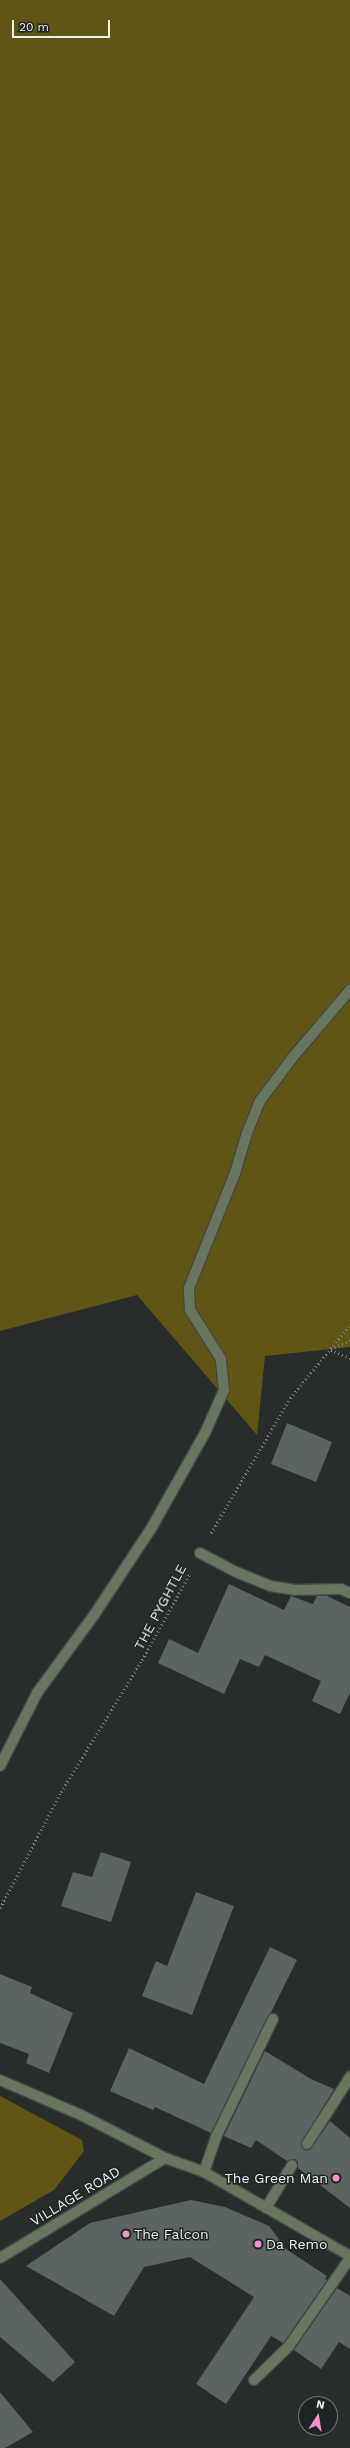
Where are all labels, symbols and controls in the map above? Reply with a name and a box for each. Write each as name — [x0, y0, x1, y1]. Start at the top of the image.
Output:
scale bar — [14, 12, 112, 38]
text: 20 m — [19, 20, 49, 34]
street label: THE PYGHTLE — [130, 1561, 190, 1653]
street label: VILLAGE ROAD — [27, 2163, 123, 2229]
place label: The Green Man — [225, 2170, 328, 2186]
marker: The Green Man — [331, 2173, 341, 2183]
place label: The Falcon — [134, 2226, 209, 2242]
marker: The Falcon — [121, 2229, 131, 2239]
place label: Da Remo — [266, 2236, 328, 2252]
marker: Da Remo — [253, 2239, 263, 2249]
north arrow — [298, 2396, 338, 2436]
text: N — [315, 2398, 326, 2412]

